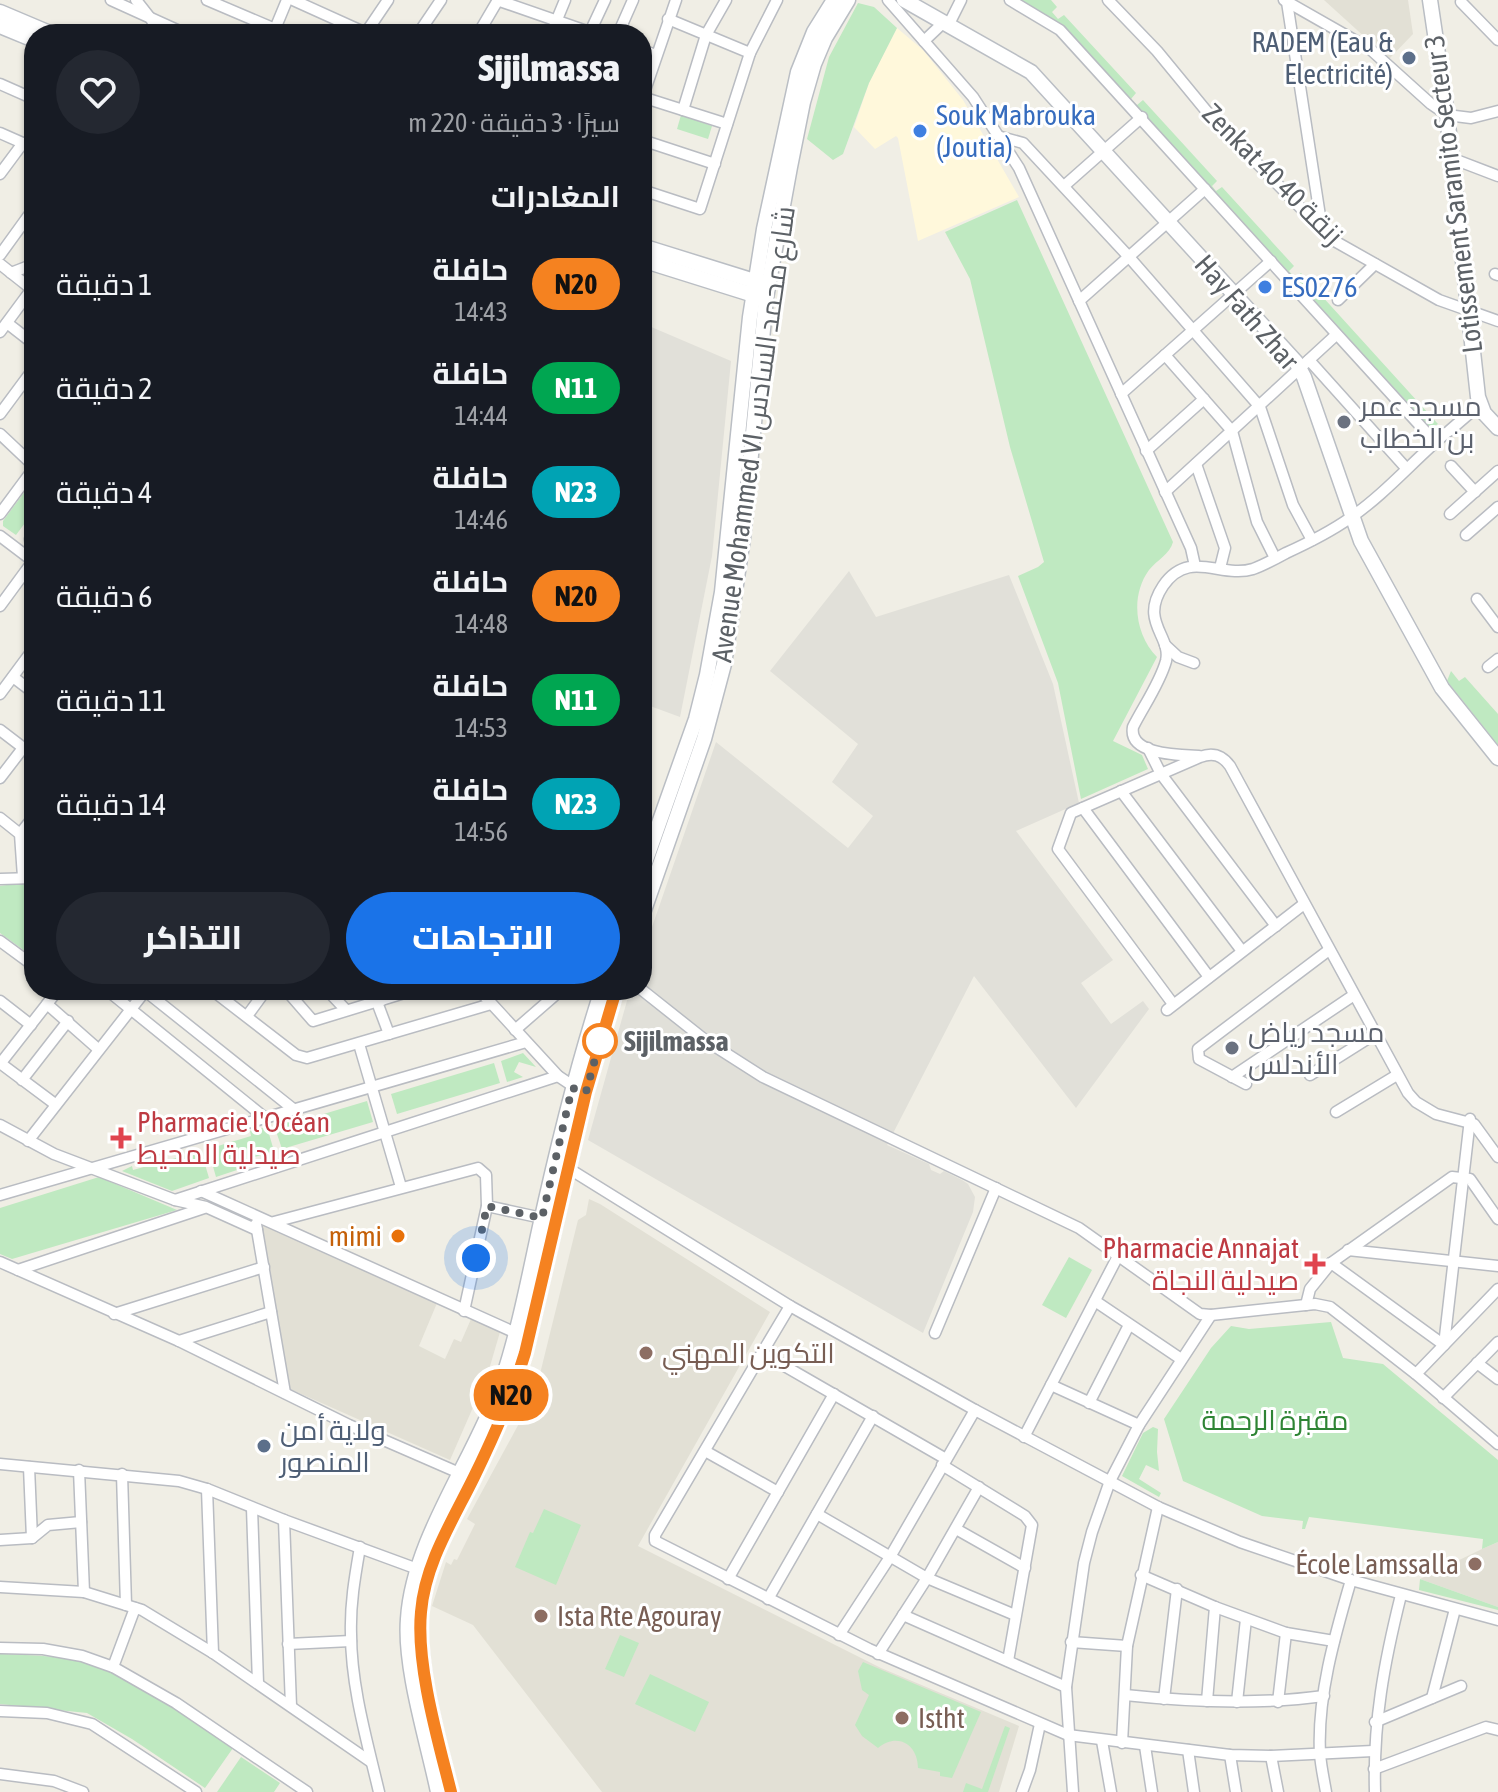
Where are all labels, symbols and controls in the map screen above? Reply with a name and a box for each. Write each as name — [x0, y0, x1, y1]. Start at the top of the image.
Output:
place label: RADEM (Eau & Electricité) — [1251, 26, 1393, 90]
street label: Lotissement Saramito Secteur 3 — [1418, 33, 1488, 355]
text: Sijilmassa — [478, 46, 620, 89]
marker: RADEM (Eau & Electricité) — [1400, 49, 1418, 67]
button: heart — [56, 50, 140, 134]
street label: Zenkat 40 زنقة 40 — [1196, 97, 1350, 251]
place label: Souk Mabrouka (Joutia) — [936, 99, 1096, 163]
text: سيرًا · 3 دقيقة · 220 m — [408, 108, 620, 138]
marker: Souk Mabrouka (Joutia) — [911, 122, 929, 140]
text: المغادرات — [491, 179, 620, 213]
street label: Avenue Mohammed VI شارع محمد السادس — [705, 204, 804, 665]
street label: Hay Fath Zhar — [1189, 248, 1306, 376]
text: حافلة — [433, 252, 508, 286]
text: 1 دقيقة — [56, 267, 152, 301]
text: N20 — [555, 268, 597, 300]
place label: ES0276 — [1281, 271, 1357, 303]
marker: ES0276 — [1256, 278, 1274, 296]
text: 14:43 — [454, 297, 508, 327]
text: حافلة — [433, 356, 508, 390]
text: 2 دقيقة — [56, 371, 152, 405]
text: N11 — [555, 372, 597, 404]
place label: مسجد عمر بن الخطاب — [1358, 390, 1482, 455]
text: 14:44 — [454, 401, 508, 431]
marker: مسجد عمر بن الخطاب — [1335, 413, 1353, 431]
text: حافلة — [433, 460, 508, 494]
text: 4 دقيقة — [56, 475, 152, 509]
text: N23 — [555, 476, 597, 508]
text: 14:46 — [454, 505, 508, 535]
text: حافلة — [433, 564, 508, 598]
text: 6 دقيقة — [56, 579, 152, 613]
text: N20 — [555, 580, 597, 612]
text: 14:48 — [454, 609, 508, 639]
text: حافلة — [433, 668, 508, 702]
text: 11 دقيقة — [56, 683, 166, 717]
text: N11 — [555, 684, 597, 716]
text: 14:53 — [454, 713, 508, 743]
text: حافلة — [433, 772, 508, 806]
text: 14 دقيقة — [56, 787, 166, 821]
text: N23 — [555, 788, 597, 820]
text: 14:56 — [454, 817, 508, 847]
button: التذاكر — [56, 892, 330, 984]
button: الاتجاهات — [346, 892, 620, 984]
place label: مسجد رياض الأندلس — [1248, 1016, 1384, 1081]
marker: Sijilmassa — [583, 1024, 617, 1058]
place label: Sijilmassa — [624, 1025, 728, 1057]
marker: مسجد رياض الأندلس — [1223, 1039, 1241, 1057]
place label: Pharmacie l'Océan صيدلية المحيط — [137, 1106, 330, 1170]
marker: Pharmacie l'Océan صيدلية المحيط — [112, 1129, 130, 1147]
place label: mimi — [329, 1220, 382, 1252]
marker: mimi — [389, 1227, 407, 1245]
place label: Pharmacie Annajat صيدلية النجاة — [1102, 1232, 1299, 1296]
your location — [456, 1238, 496, 1278]
marker: Pharmacie Annajat صيدلية النجاة — [1306, 1255, 1324, 1273]
place label: التكوين المهني — [662, 1337, 835, 1375]
marker: التكوين المهني — [637, 1344, 655, 1362]
line badge: N20 — [465, 1369, 557, 1421]
text: N20 — [490, 1379, 532, 1411]
park label: مقبرة الرحمة — [1202, 1404, 1348, 1436]
place label: ولاية أمن المنصور — [278, 1413, 386, 1478]
marker: ولاية أمن المنصور — [255, 1437, 273, 1455]
place label: École Lamssalla — [1295, 1548, 1459, 1580]
marker: École Lamssalla — [1466, 1555, 1484, 1573]
place label: Ista Rte Agouray — [557, 1600, 721, 1632]
marker: Ista Rte Agouray — [532, 1607, 550, 1625]
place label: Istht — [918, 1702, 965, 1734]
marker: Istht — [893, 1709, 911, 1727]

